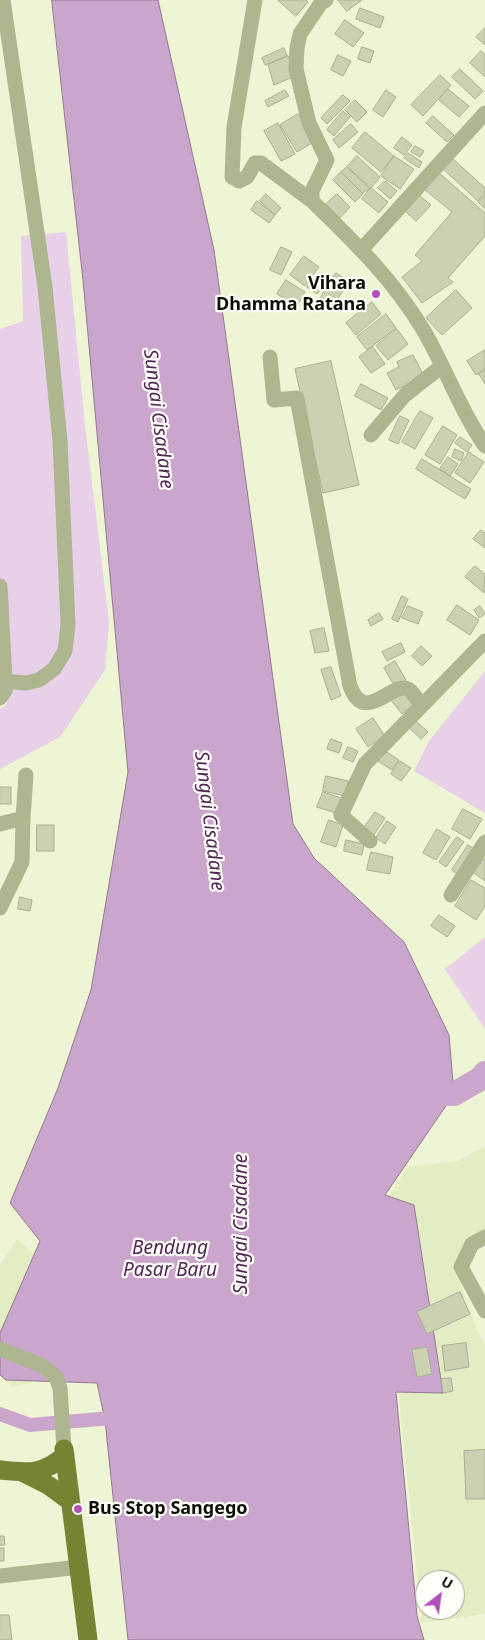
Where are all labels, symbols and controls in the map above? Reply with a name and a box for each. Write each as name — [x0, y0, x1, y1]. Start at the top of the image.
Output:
place label: Vihara Dhamma Ratana — [216, 273, 366, 316]
marker: Vihara Dhamma Ratana — [370, 288, 382, 300]
water label: Sungai Cisadane — [138, 348, 178, 490]
water label: Sungai Cisadane — [189, 750, 229, 892]
water label: Sungai Cisadane — [231, 1154, 253, 1294]
water label: Bendung Pasar Baru — [123, 1238, 217, 1282]
place label: Bus Stop Sangego — [88, 1498, 248, 1520]
marker: Bus Stop Sangego — [72, 1503, 84, 1515]
north arrow — [415, 1570, 465, 1620]
text: U — [438, 1572, 457, 1593]

